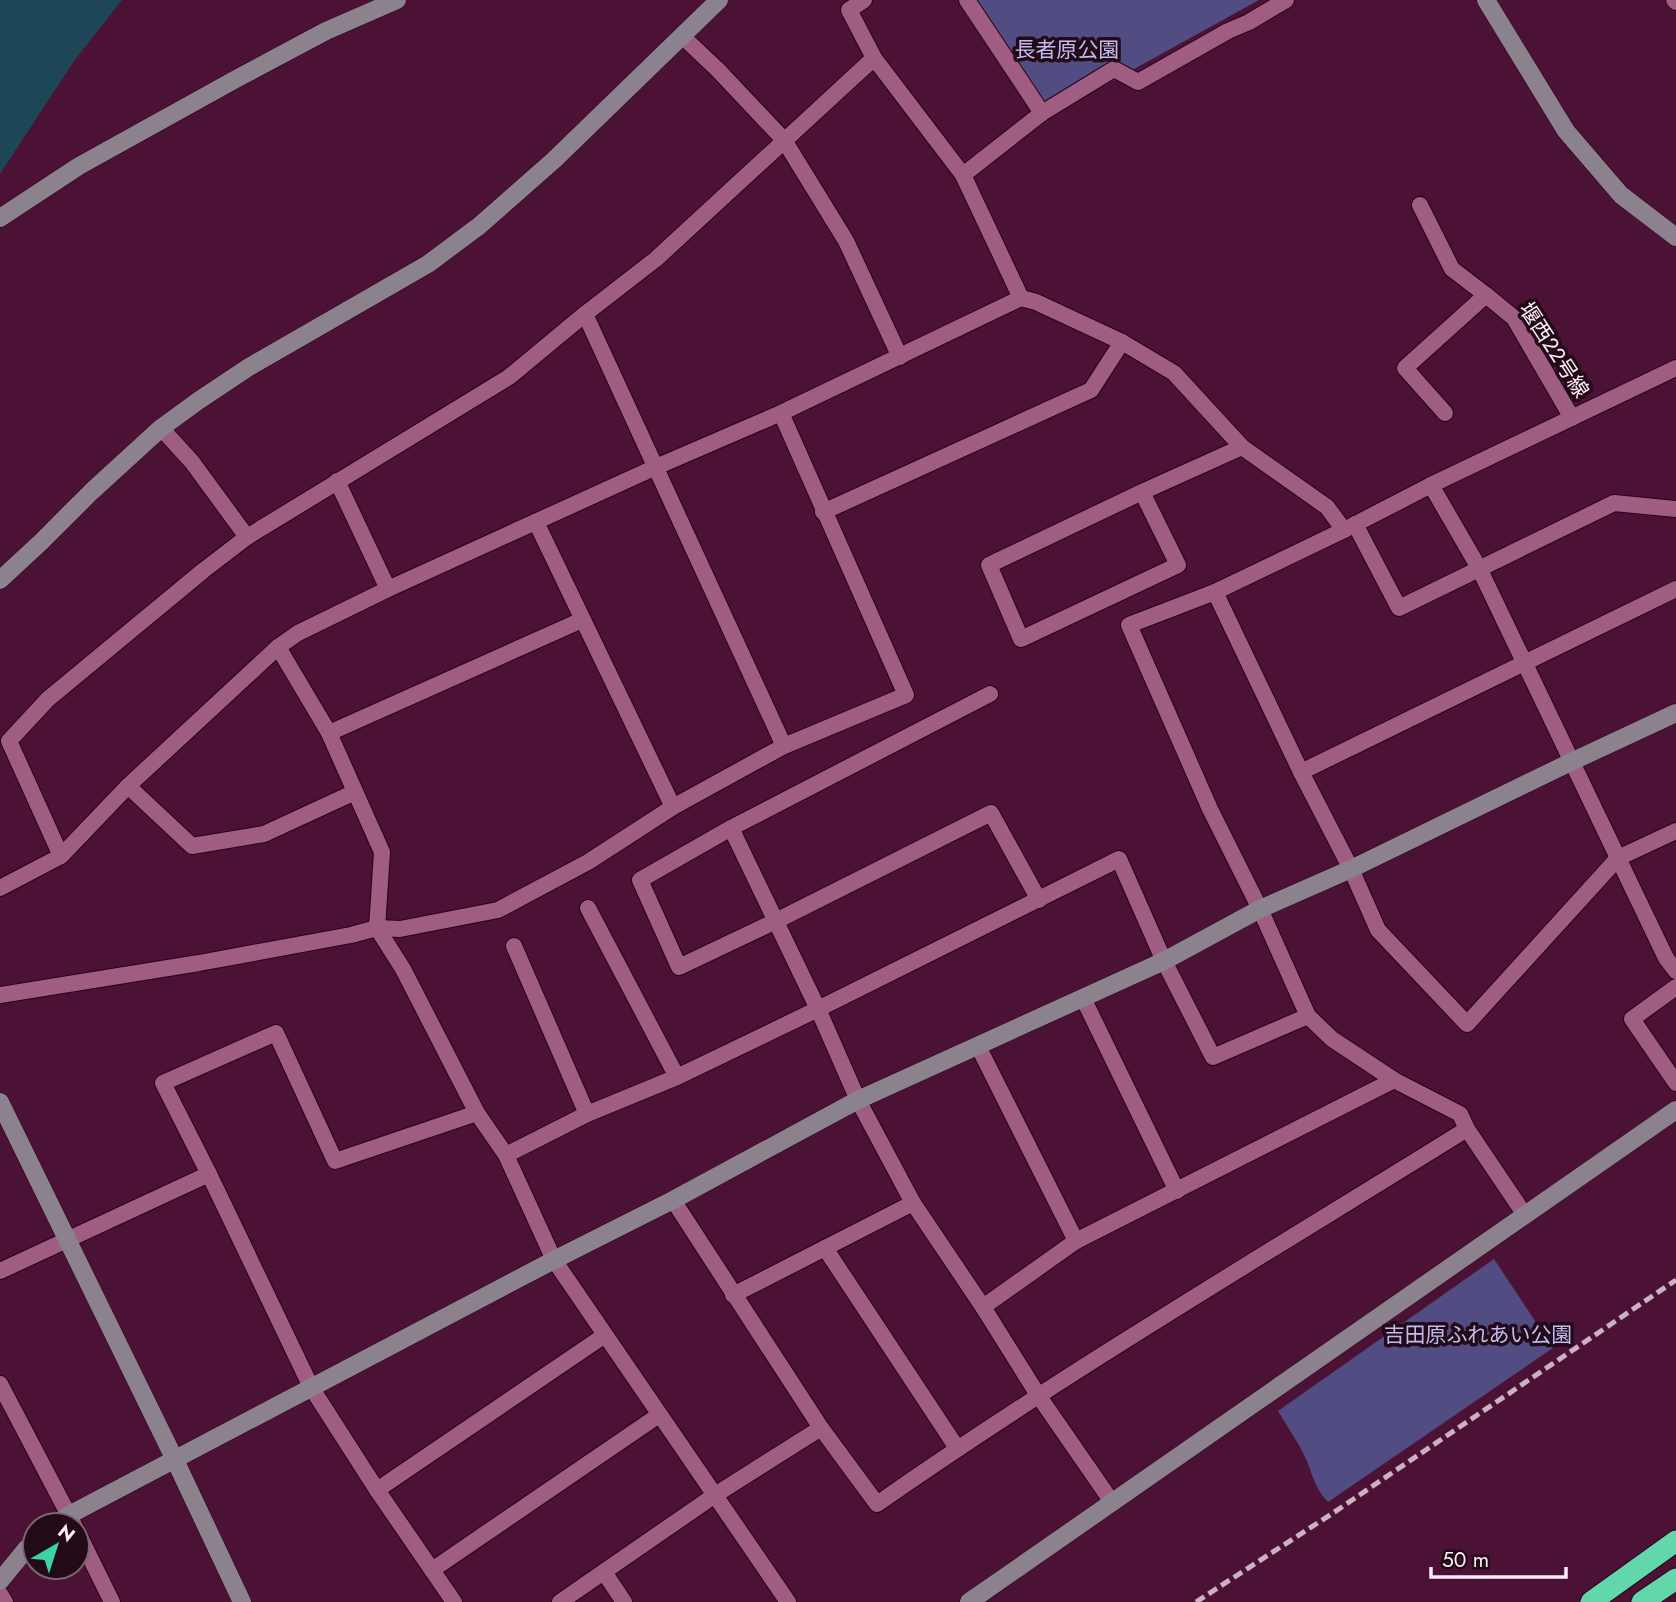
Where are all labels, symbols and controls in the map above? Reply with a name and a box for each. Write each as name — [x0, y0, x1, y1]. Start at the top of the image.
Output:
park label: 長者原公園 — [1015, 35, 1120, 65]
street label: 堰西２２号線 — [1512, 296, 1596, 404]
park label: 吉田原ふれあい公園 — [1384, 1320, 1573, 1350]
north arrow — [21, 1511, 91, 1581]
text: N — [52, 1518, 81, 1548]
scale bar — [1431, 1536, 1566, 1580]
text: 50 m — [1442, 1545, 1489, 1575]

